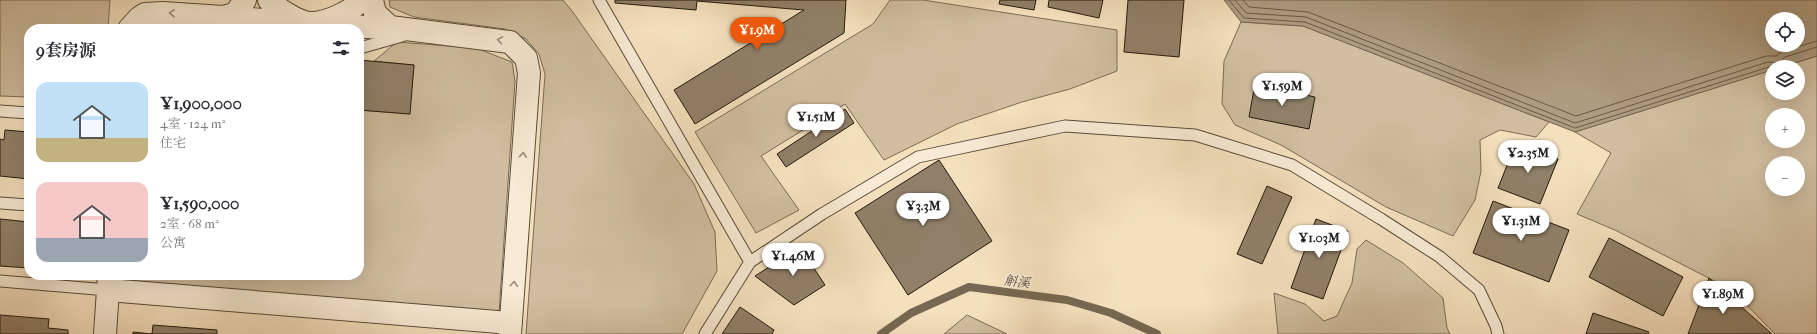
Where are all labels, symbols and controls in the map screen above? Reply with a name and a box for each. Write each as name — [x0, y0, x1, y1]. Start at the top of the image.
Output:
one-way arrow — [169, 9, 175, 18]
map controls — [1765, 12, 1805, 196]
button: locate — [1765, 12, 1805, 52]
pin: ¥1.9M — [729, 17, 785, 51]
text: ¥1.9M — [739, 22, 775, 37]
one-way arrow — [497, 36, 503, 45]
icon: filters — [330, 37, 352, 59]
text: 9套房源 — [36, 40, 96, 60]
button: layers — [1765, 60, 1805, 100]
pin: ¥1.59M — [1249, 73, 1315, 107]
text: ¥1.59M — [1261, 78, 1303, 93]
text: ¥1,900,000 — [160, 93, 242, 113]
icon: home — [68, 98, 116, 146]
pin: ¥1.51M — [783, 104, 849, 138]
button: + — [1765, 108, 1805, 148]
text: ¥1.51M — [797, 109, 835, 124]
text: 4室 · 124 m² — [160, 116, 225, 131]
text: 住宅 — [160, 135, 186, 150]
pin: ¥2.35M — [1495, 140, 1561, 174]
text: ¥2.35M — [1507, 145, 1549, 160]
one-way arrow — [519, 152, 528, 158]
button: − — [1765, 156, 1805, 196]
text: ¥1,590,000 — [160, 193, 239, 213]
pin: ¥3.3M — [895, 193, 951, 227]
icon: home — [68, 198, 116, 246]
text: ¥3.3M — [905, 198, 941, 213]
pin: ¥1.31M — [1488, 208, 1554, 242]
text: ¥1.31M — [1501, 213, 1541, 228]
text: 2室 · 68 m² — [160, 216, 219, 231]
pin: ¥1.03M — [1286, 225, 1352, 259]
text: ¥1.03M — [1298, 230, 1340, 245]
text: 公寓 — [160, 235, 186, 250]
pin: ¥1.46M — [760, 243, 826, 277]
text: ¥1.46M — [771, 248, 815, 263]
water label: 斛溪 — [1003, 272, 1033, 291]
one-way arrow — [510, 281, 518, 287]
pin: ¥1.89M — [1690, 281, 1756, 315]
text: ¥1.89M — [1702, 286, 1744, 301]

